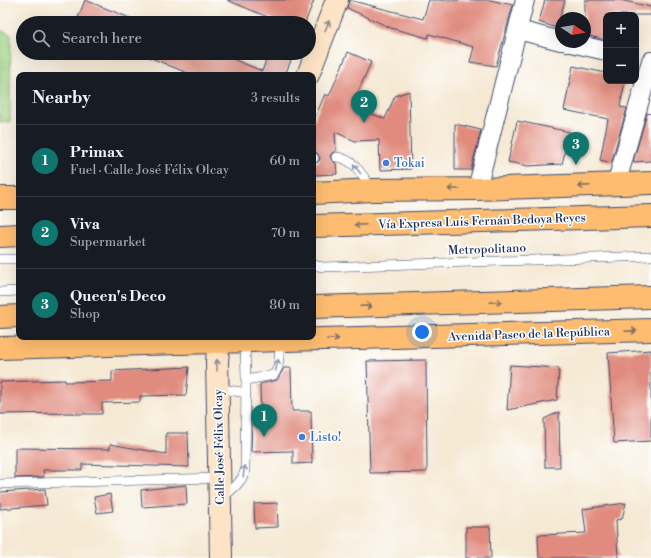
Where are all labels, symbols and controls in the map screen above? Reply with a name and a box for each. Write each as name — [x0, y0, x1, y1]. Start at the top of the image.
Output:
north arrow — [555, 12, 591, 48]
map controls — [603, 12, 639, 84]
button: + — [603, 12, 639, 48]
search box — [16, 16, 316, 60]
one-way arrow — [324, 20, 332, 32]
icon: search — [30, 27, 52, 49]
text: Search here — [62, 29, 142, 48]
button: − — [603, 48, 639, 84]
text: Nearby — [32, 87, 91, 109]
text: 3 results — [251, 90, 300, 106]
pin: 2 — [351, 90, 377, 123]
pin: 3 — [563, 132, 589, 165]
text: Primax — [70, 143, 124, 162]
text: 1 — [42, 153, 48, 169]
text: 60 m — [269, 153, 300, 169]
place label: Tokai — [394, 156, 425, 171]
marker: Tokai — [381, 158, 391, 168]
text: Fuel · Calle José Félix Olcay — [70, 162, 229, 178]
one-way arrow — [353, 164, 361, 175]
one-way arrow — [578, 182, 591, 189]
one-way arrow — [448, 185, 461, 193]
street label: Vía Expresa Luis Fernán Bedoya Reyes — [377, 210, 586, 233]
text: Viva — [70, 215, 100, 234]
one-way arrow — [354, 221, 367, 229]
text: 2 — [41, 225, 49, 241]
text: 70 m — [271, 225, 300, 241]
text: Supermarket — [70, 234, 146, 250]
street label: Metropolitano — [448, 241, 527, 258]
text: Queen's Deco — [70, 287, 166, 306]
text: 3 — [41, 297, 49, 313]
text: 80 m — [269, 297, 300, 313]
one-way arrow — [489, 298, 502, 306]
one-way arrow — [359, 302, 372, 309]
text: Shop — [70, 306, 100, 322]
your location — [412, 322, 432, 342]
street label: Avenida Paseo de la República — [447, 324, 611, 345]
one-way arrow — [624, 327, 637, 335]
one-way arrow — [326, 335, 339, 343]
one-way arrow — [213, 359, 221, 372]
one-way arrow — [274, 359, 282, 372]
street label: Calle José Félix Olcay — [211, 389, 228, 505]
pin: 1 — [251, 404, 277, 437]
place label: Listo! — [310, 430, 341, 445]
marker: Listo! — [297, 432, 307, 442]
one-way arrow — [240, 465, 248, 478]

